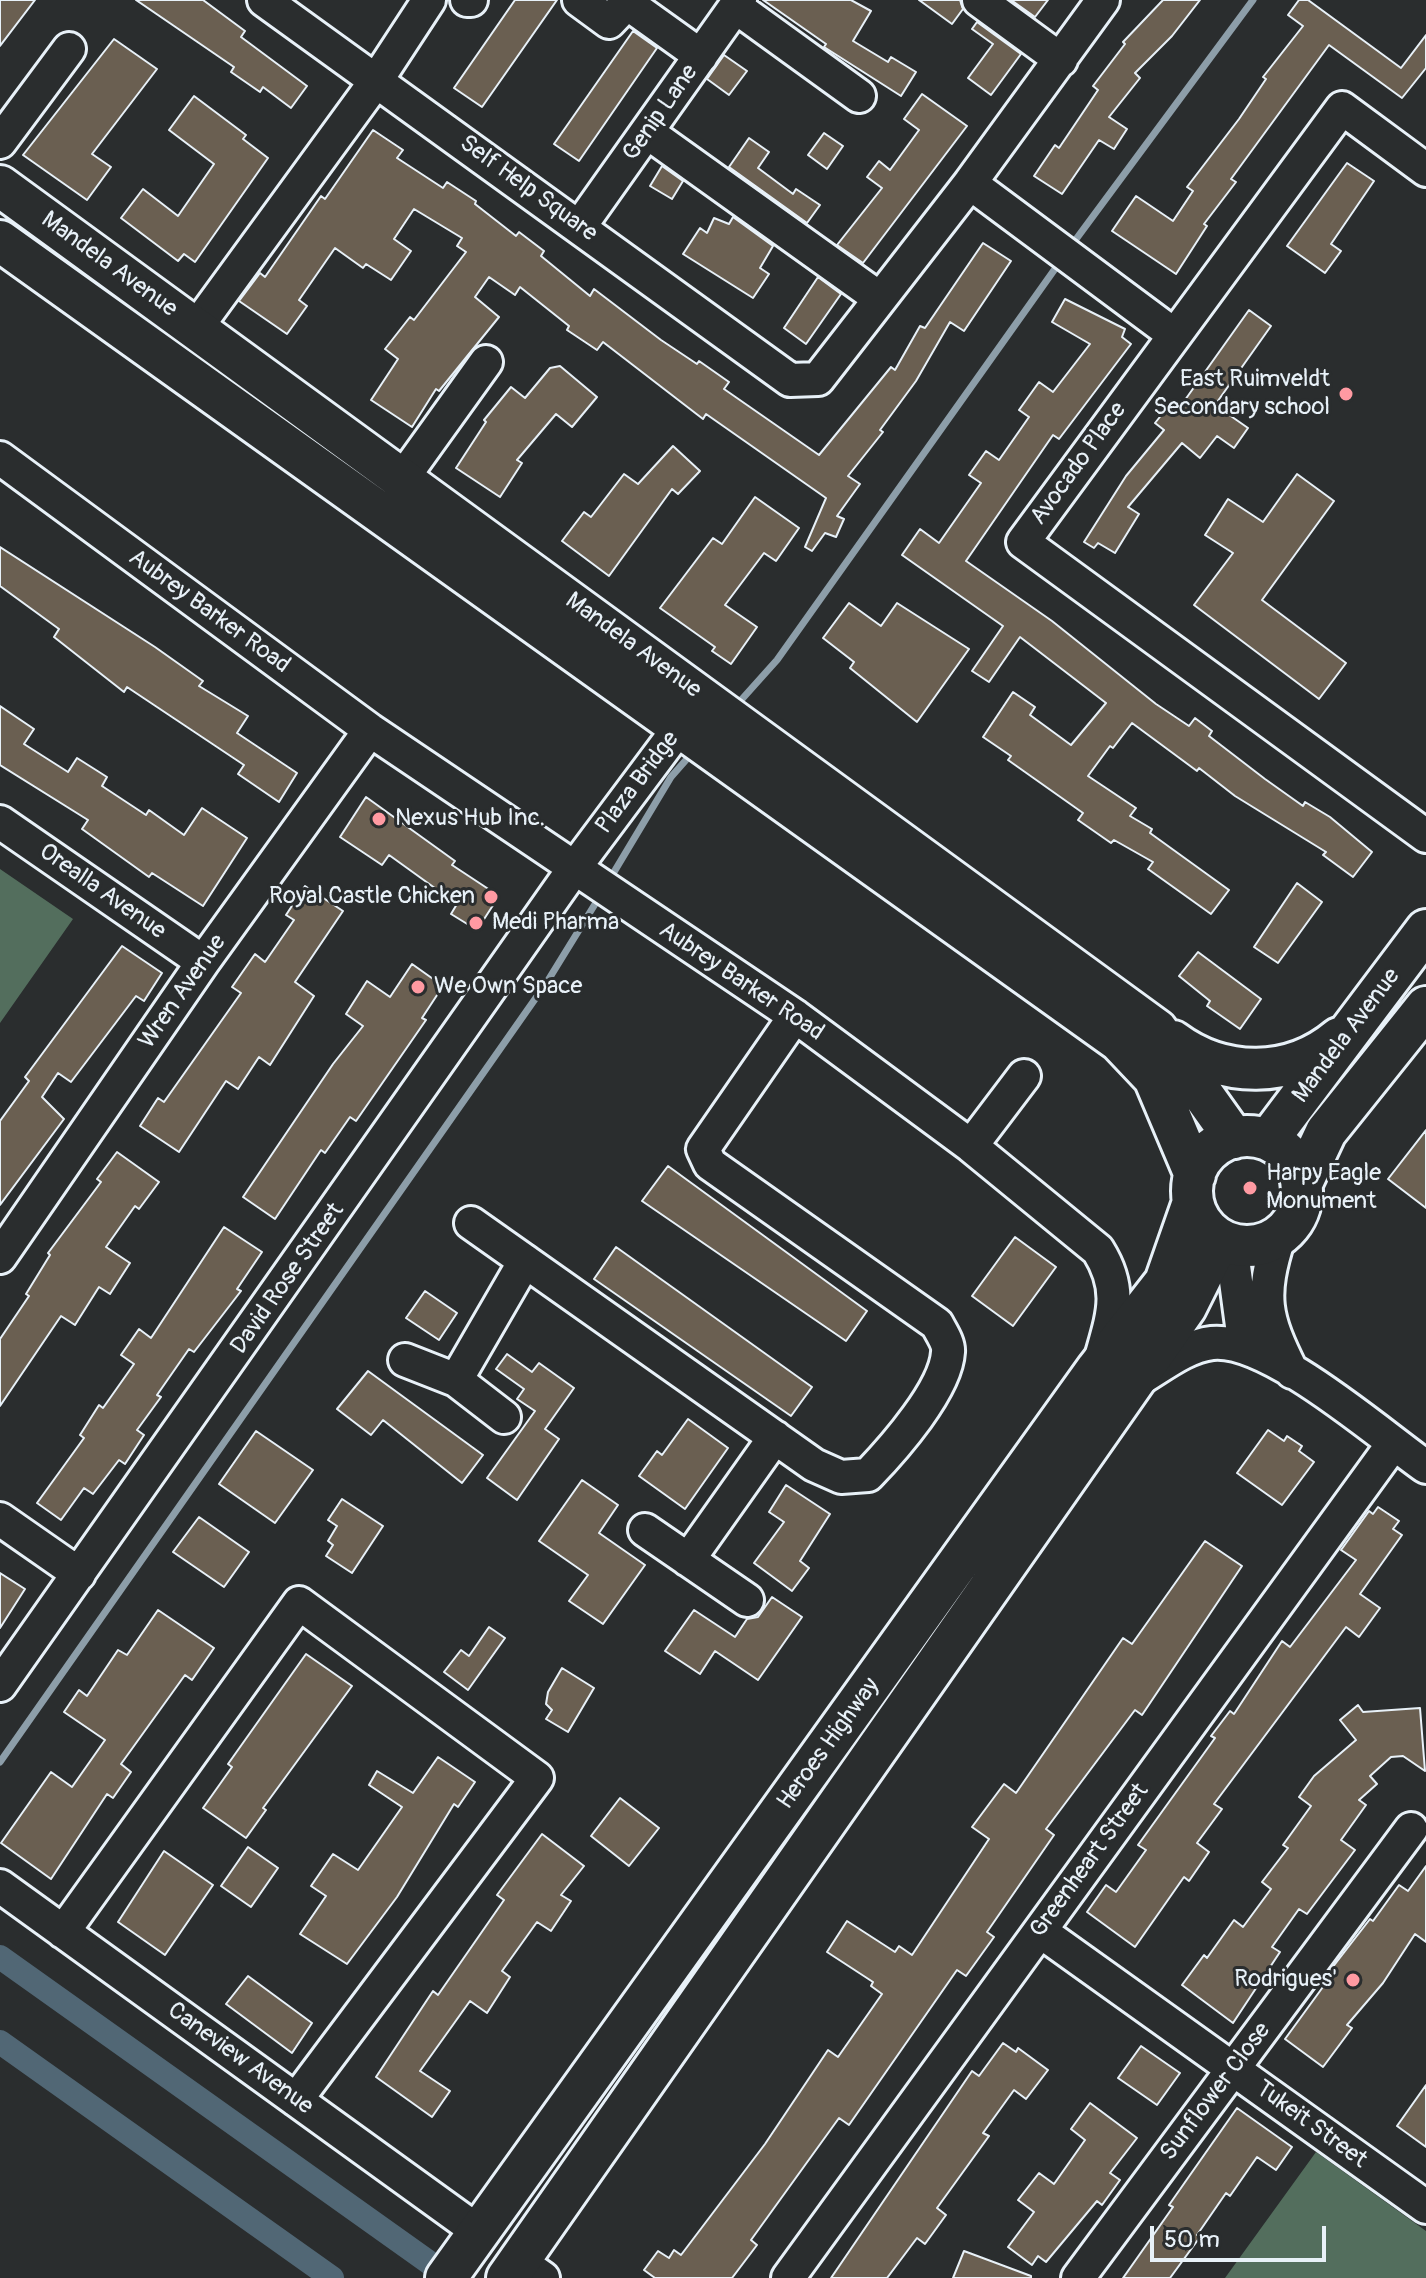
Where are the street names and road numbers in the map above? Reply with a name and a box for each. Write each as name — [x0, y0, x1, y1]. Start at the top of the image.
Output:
street label: Genip Lane — [617, 59, 705, 167]
street label: Self Help Square — [454, 129, 602, 249]
street label: Mandela Avenue — [35, 206, 183, 324]
street label: Avocado Place — [1025, 397, 1133, 531]
street label: Aubrey Barker Road — [123, 544, 295, 680]
street label: Mandela Avenue — [559, 587, 707, 705]
street label: Plaza Bridge — [590, 726, 686, 840]
street label: Orealla Avenue — [33, 838, 171, 946]
street label: Aubrey Barker Road — [653, 916, 829, 1048]
street label: Wren Avenue — [133, 929, 233, 1055]
street label: Mandela Avenue — [1287, 963, 1407, 1109]
street label: David Rose Street — [225, 1198, 351, 1360]
street label: Heroes Highway — [772, 1673, 886, 1815]
street label: Greenheart Street — [1024, 1778, 1156, 1944]
street label: Caneview Avenue — [162, 1997, 318, 2121]
street label: Sunflower Close — [1155, 2017, 1277, 2167]
street label: Tukeit Street — [1250, 2075, 1372, 2175]

